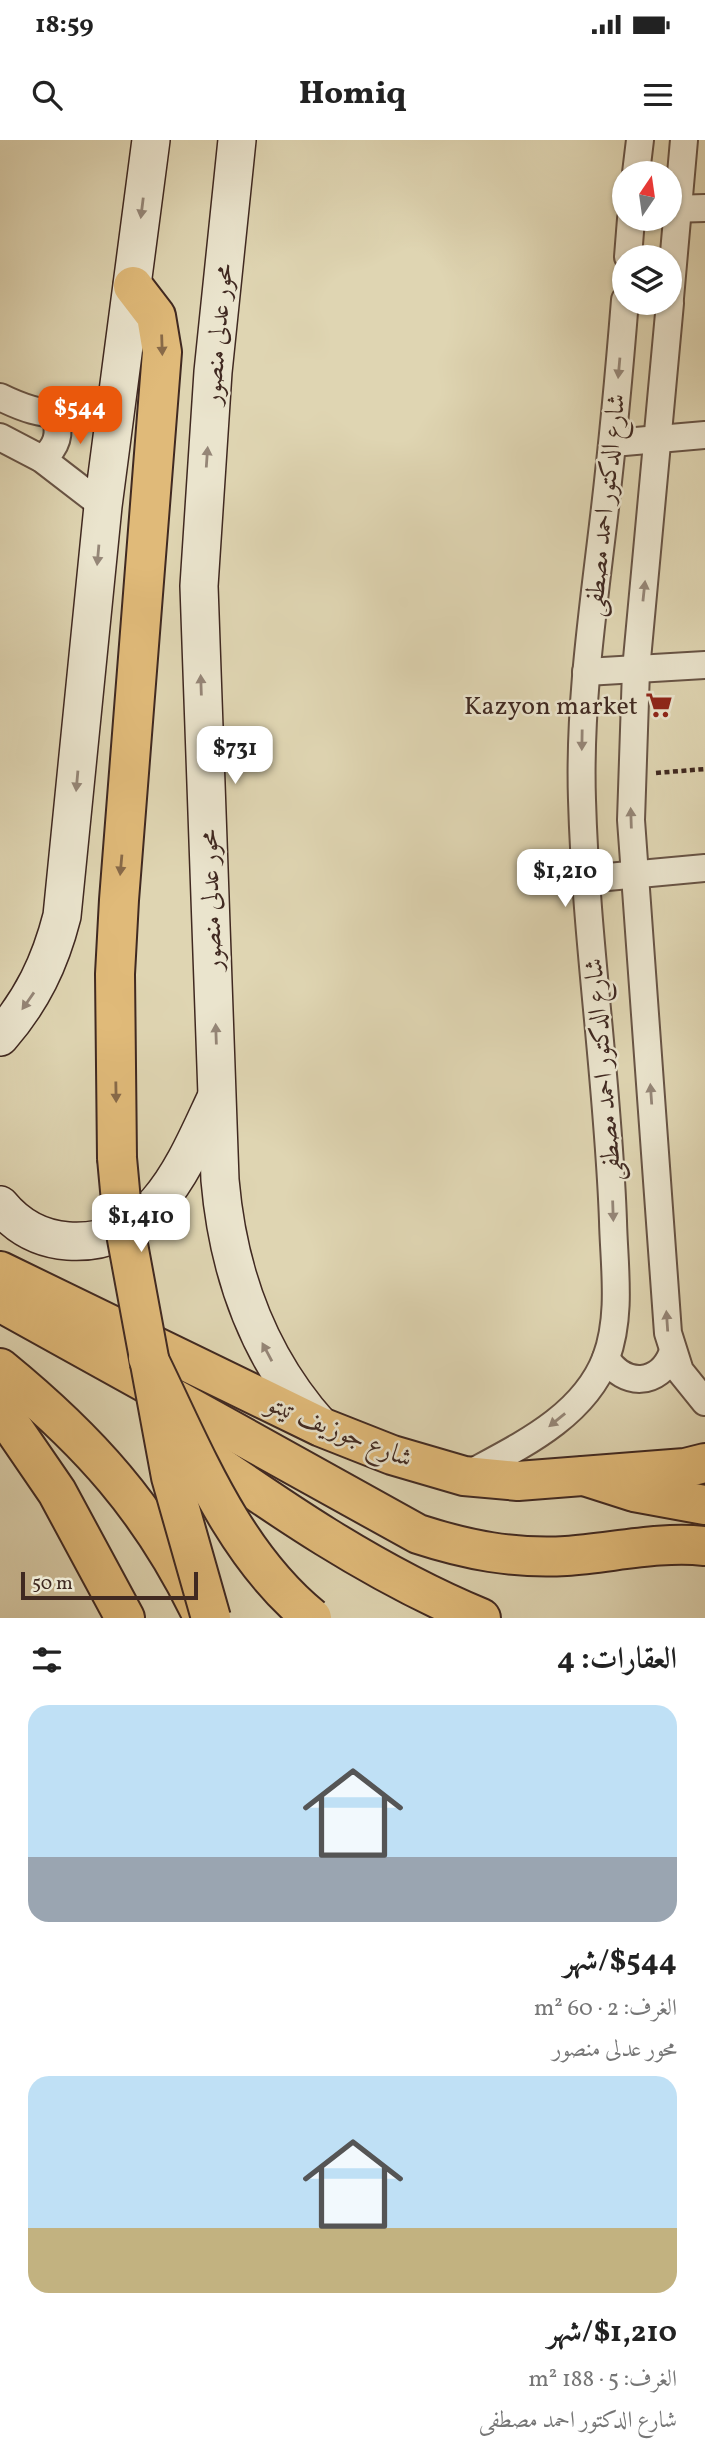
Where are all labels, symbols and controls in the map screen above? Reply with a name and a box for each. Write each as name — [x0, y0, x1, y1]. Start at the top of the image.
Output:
text: 18:59 — [35, 7, 94, 43]
text: Homiq — [299, 73, 406, 117]
icon: search — [28, 76, 66, 114]
icon: menu — [639, 76, 677, 114]
north arrow — [612, 161, 682, 231]
map controls — [612, 161, 682, 315]
one-way arrow — [137, 197, 148, 219]
button: layers — [612, 245, 682, 315]
street label: محور عدلى منصور — [195, 262, 243, 409]
one-way arrow — [156, 335, 167, 357]
one-way arrow — [613, 357, 624, 379]
pin: $544 — [39, 386, 121, 446]
street label: شارع الدكتور احمد مصطفى — [576, 392, 638, 619]
text: $544 — [54, 393, 106, 425]
one-way arrow — [202, 446, 213, 468]
one-way arrow — [93, 544, 104, 566]
one-way arrow — [639, 580, 650, 602]
one-way arrow — [196, 673, 207, 695]
place label: Kazyon market — [464, 689, 638, 725]
supermarket icon: Kazyon market — [644, 690, 674, 720]
pin: $731 — [194, 726, 276, 786]
one-way arrow — [576, 729, 588, 751]
text: $731 — [213, 733, 257, 765]
one-way arrow — [71, 771, 82, 793]
one-way arrow — [626, 807, 637, 829]
street label: محور عدلى منصور — [192, 829, 233, 974]
pin: $1,210 — [508, 850, 622, 909]
one-way arrow — [115, 854, 126, 876]
text: $1,210 — [533, 856, 597, 888]
street label: شارع الدكتور احمد مصطفى — [576, 956, 634, 1183]
one-way arrow — [21, 992, 35, 1010]
one-way arrow — [210, 1023, 221, 1045]
one-way arrow — [110, 1082, 122, 1104]
one-way arrow — [646, 1082, 657, 1104]
pin: $1,410 — [84, 1194, 198, 1254]
text: $1,410 — [108, 1201, 174, 1233]
one-way arrow — [607, 1201, 618, 1223]
one-way arrow — [661, 1309, 672, 1331]
one-way arrow — [261, 1342, 273, 1362]
street label: شارع جوزيف تيتو — [257, 1385, 418, 1479]
one-way arrow — [549, 1412, 566, 1427]
scale bar — [21, 1569, 198, 1601]
text: 50 m — [32, 1571, 73, 1597]
text: العقارات: 4 — [557, 1639, 677, 1681]
icon: filters — [28, 1641, 66, 1679]
icon: home — [290, 1750, 416, 1876]
text: $544/شهر — [564, 1941, 677, 1983]
text: الغرف: 2 · 60 m² — [534, 1993, 677, 2025]
text: محور عدلى منصور — [552, 2034, 677, 2066]
icon: home — [290, 2121, 416, 2247]
text: $1,210/شهر — [547, 2312, 677, 2354]
text: الغرف: 5 · 188 m² — [528, 2364, 677, 2396]
text: شارع الدكتور احمد مصطفى — [479, 2405, 677, 2437]

